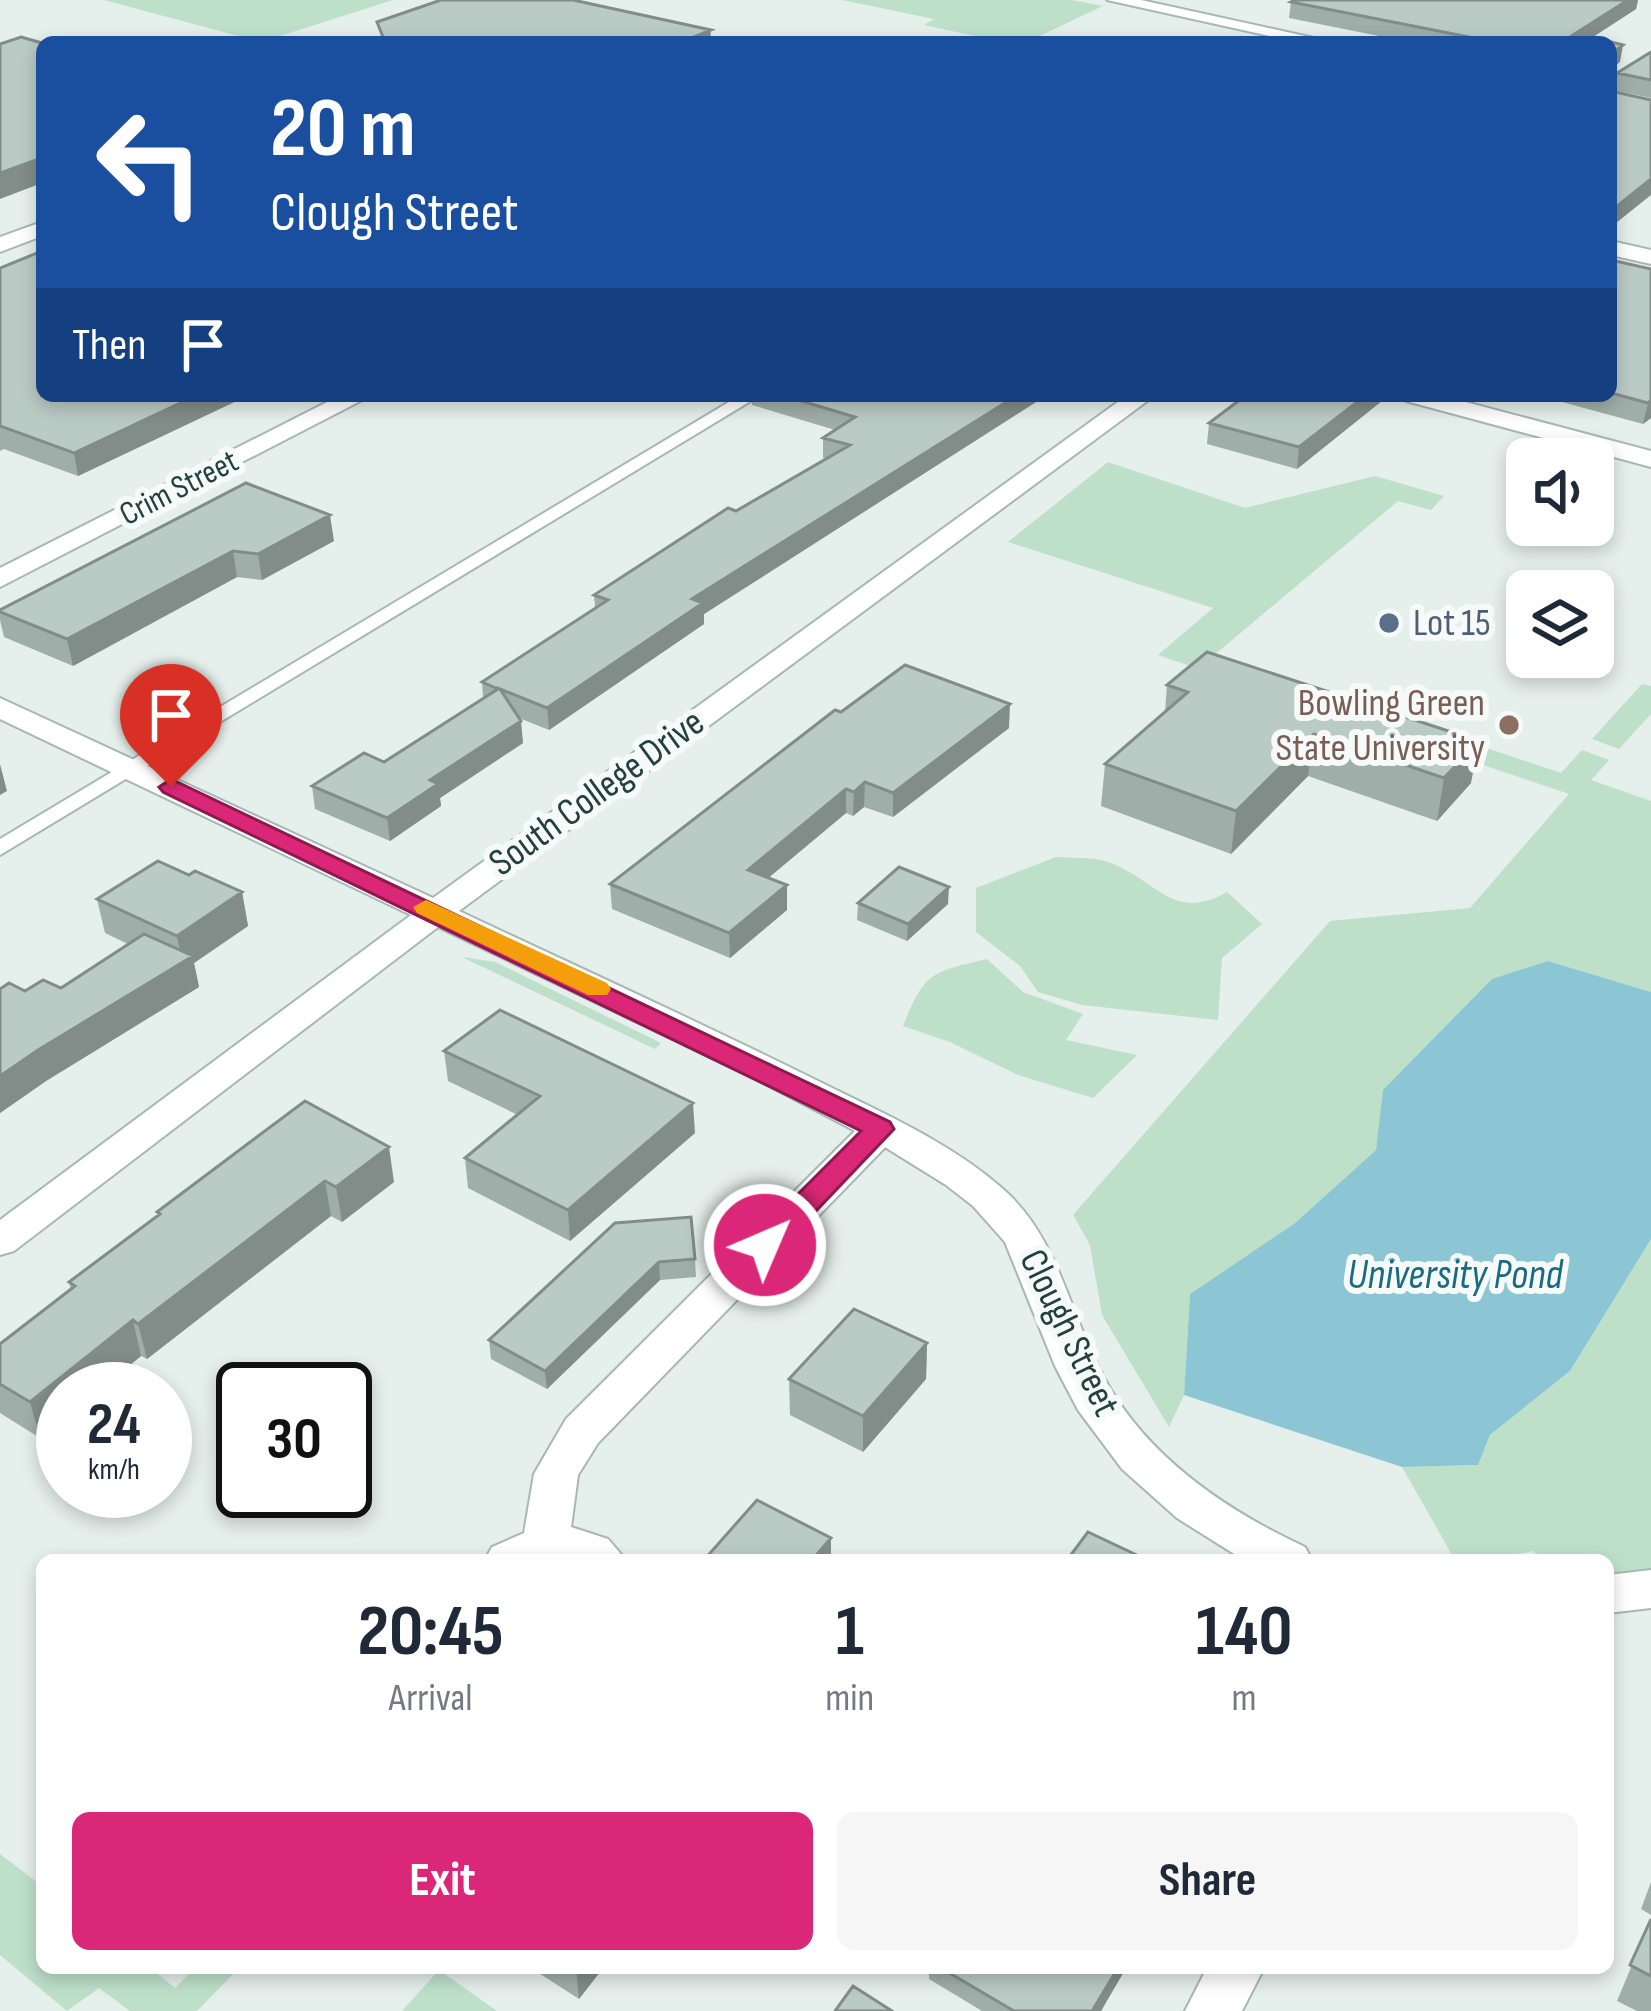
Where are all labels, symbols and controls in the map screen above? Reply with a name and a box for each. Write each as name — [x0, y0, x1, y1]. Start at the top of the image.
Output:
text: 20 m — [270, 79, 416, 180]
icon: left — [72, 84, 228, 240]
text: Clough Street — [270, 181, 518, 246]
icon: arrive — [170, 312, 236, 378]
text: Then — [72, 318, 146, 373]
map controls — [1506, 438, 1614, 678]
button: sound — [1506, 438, 1614, 546]
street label: Crim Street — [113, 441, 245, 535]
button: layers — [1506, 570, 1614, 678]
place label: Lot 15 — [1413, 600, 1491, 647]
marker: Lot 15 — [1376, 610, 1402, 636]
pin — [120, 664, 222, 787]
place label: Bowling Green State University — [1276, 680, 1485, 772]
icon: arrive — [138, 682, 204, 748]
street label: South College Drive — [480, 699, 714, 887]
marker: Bowling Green State University — [1496, 712, 1522, 738]
position arrow — [702, 1182, 828, 1308]
street label: Clough Street — [1009, 1242, 1129, 1424]
water label: University Pond — [1347, 1250, 1565, 1301]
speed limit sign: 30 — [216, 1362, 372, 1518]
text: 24 — [87, 1389, 141, 1461]
text: km/h — [88, 1452, 140, 1488]
text: 20:45 — [358, 1589, 504, 1676]
text: 1 — [836, 1589, 864, 1676]
text: 140 — [1196, 1589, 1292, 1676]
text: Arrival — [389, 1675, 473, 1722]
text: min — [825, 1675, 874, 1722]
text: m — [1232, 1675, 1257, 1722]
button: Exit — [72, 1812, 813, 1950]
button: Share — [837, 1812, 1578, 1950]

